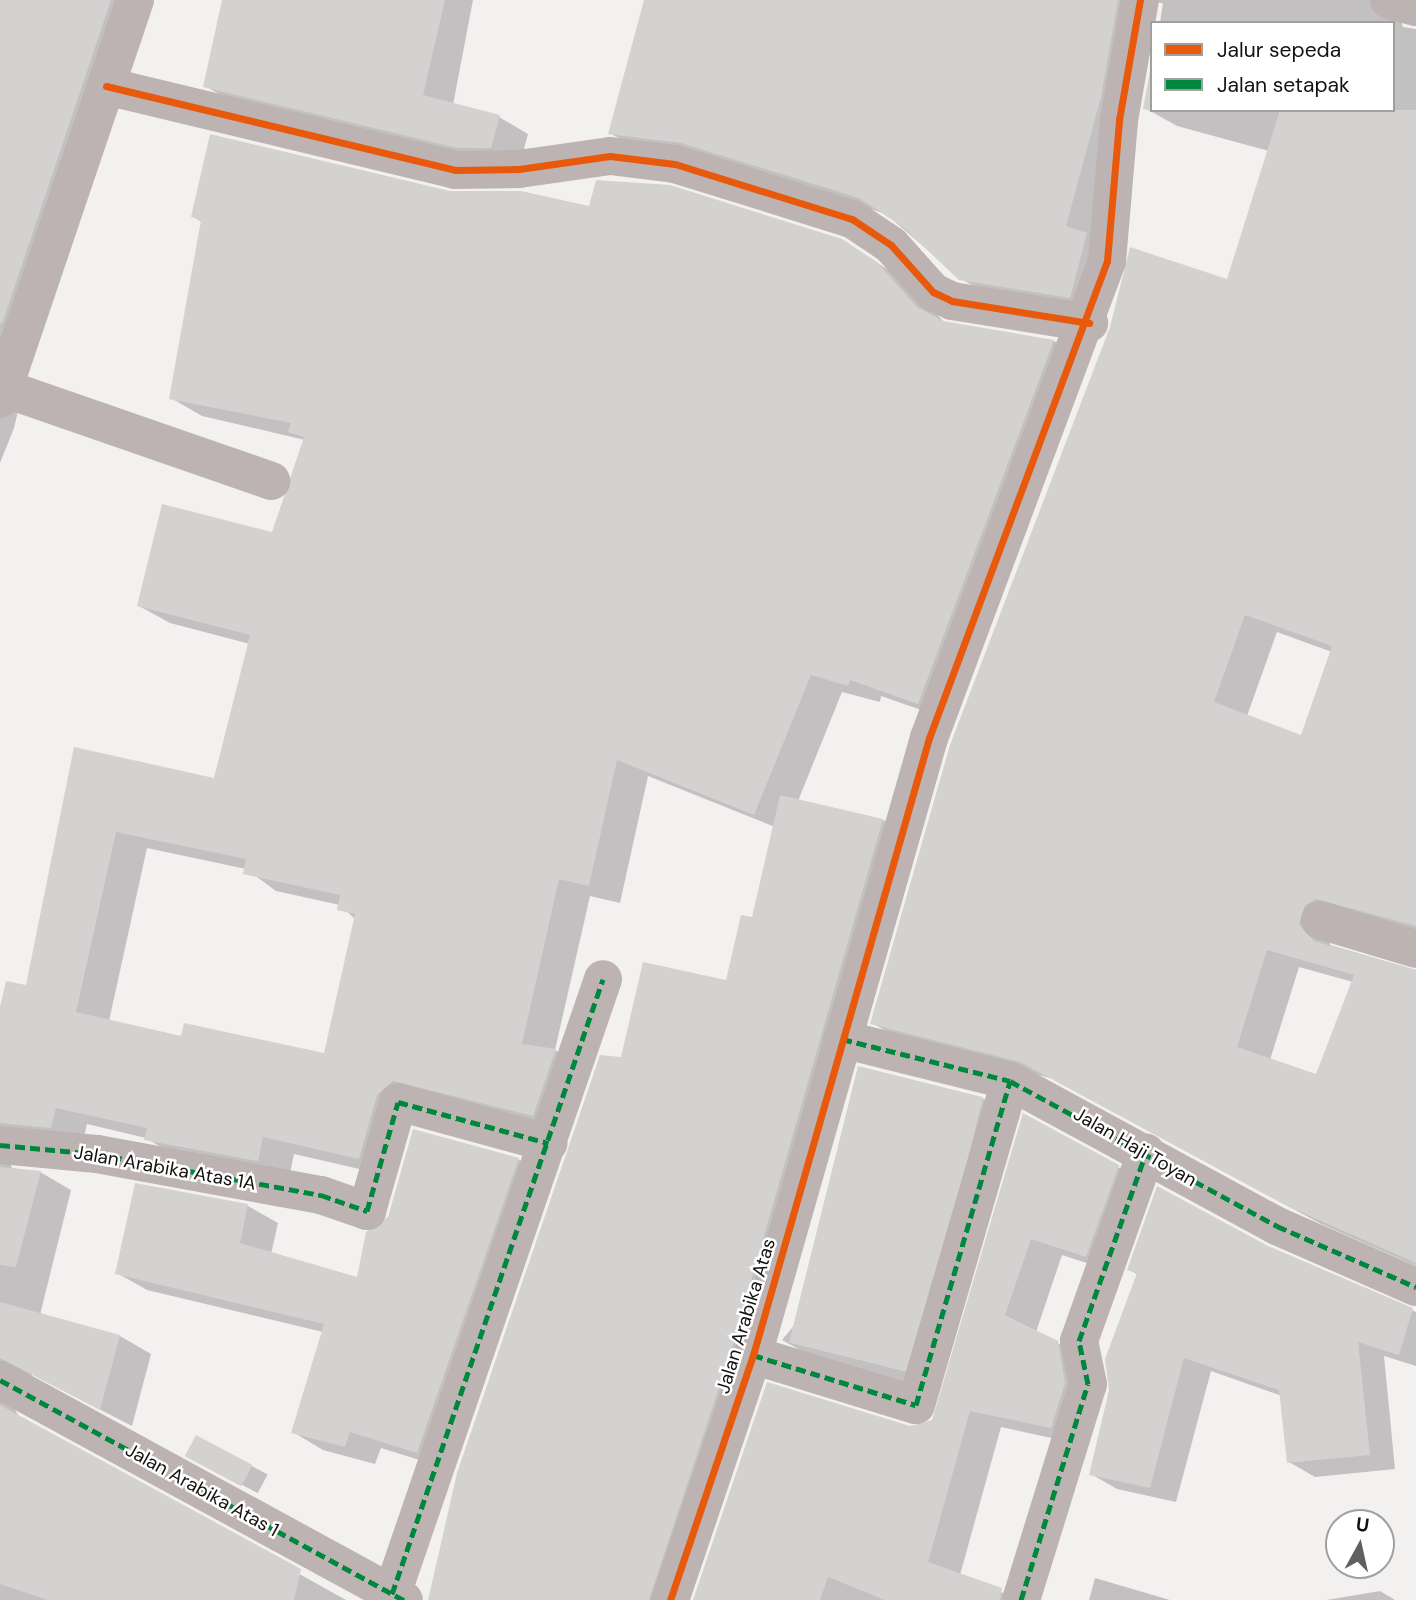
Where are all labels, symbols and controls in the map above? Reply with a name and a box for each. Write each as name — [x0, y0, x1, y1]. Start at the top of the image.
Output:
legend — [1150, 21, 1395, 112]
text: Jalur sepeda — [1217, 36, 1341, 64]
text: Jalan setapak — [1217, 71, 1350, 99]
street label: Jalan Haji Toyan — [1069, 1102, 1201, 1192]
street label: Jalan Arabika Atas 1A — [72, 1141, 258, 1195]
street label: Jalan Arabika Atas — [712, 1236, 780, 1396]
street label: Jalan Arabika Atas 1 — [121, 1438, 283, 1542]
north arrow — [1325, 1509, 1395, 1579]
text: U — [1355, 1511, 1371, 1538]

